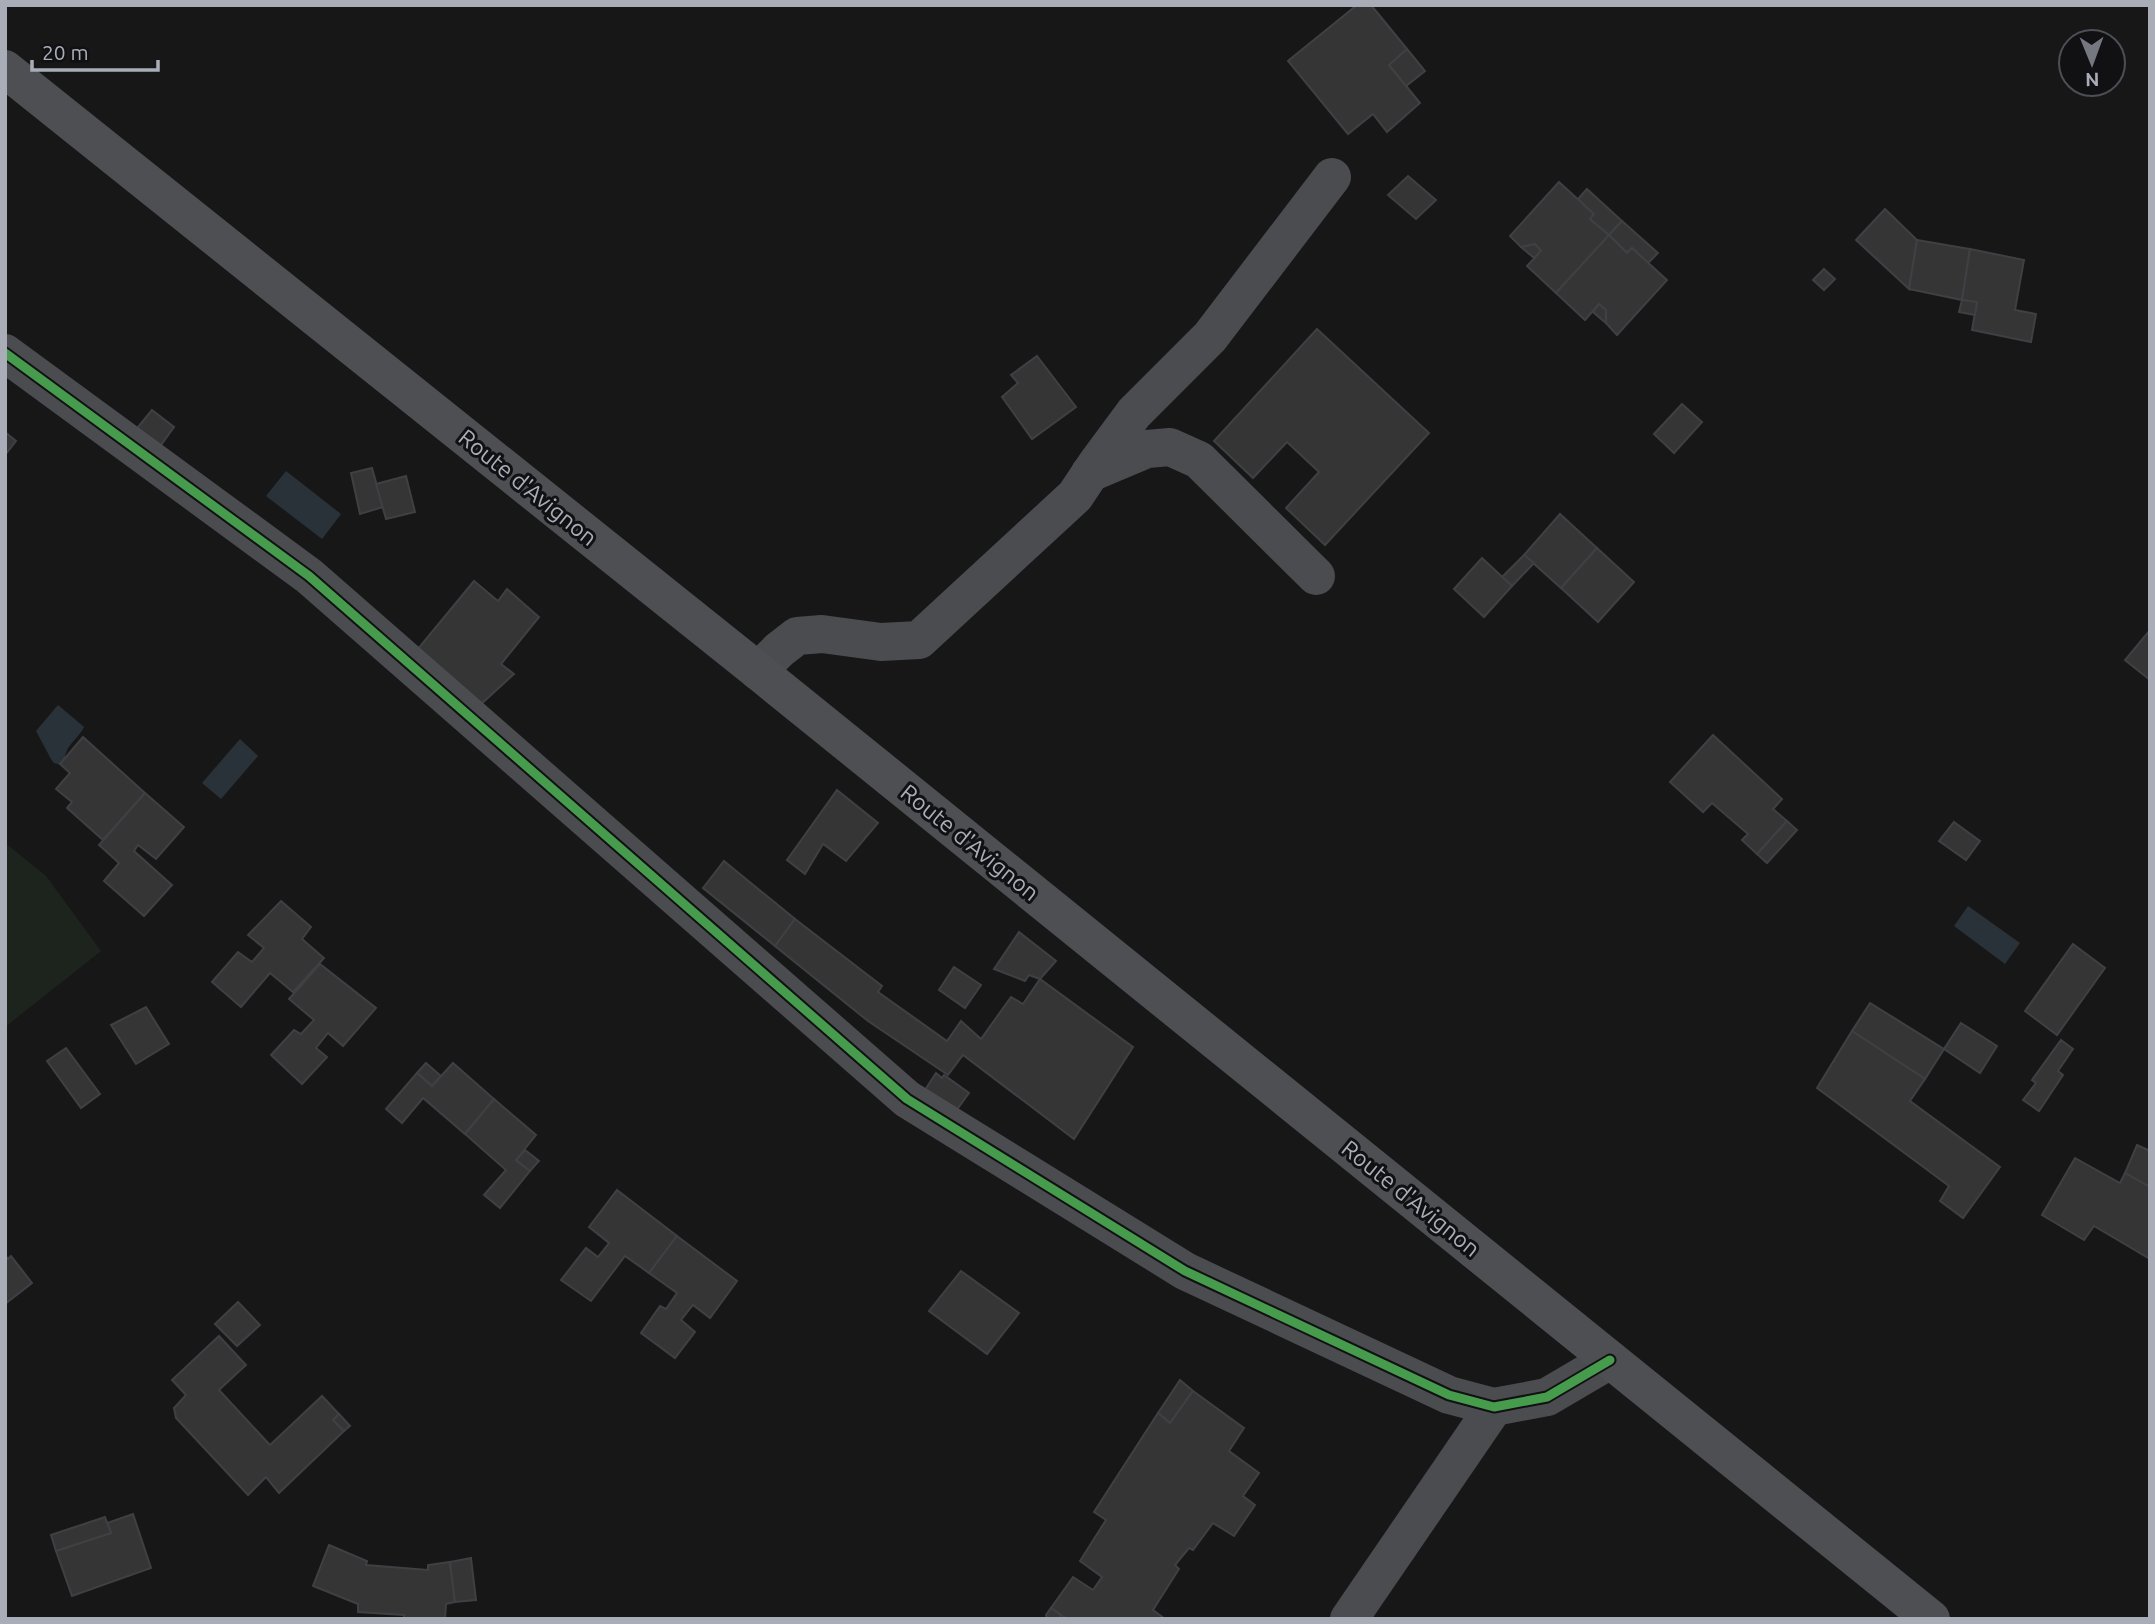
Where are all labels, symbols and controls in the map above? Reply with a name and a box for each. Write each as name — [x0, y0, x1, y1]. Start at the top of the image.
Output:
scale bar — [32, 28, 158, 72]
north arrow — [2057, 28, 2127, 98]
text: 20 m — [42, 40, 89, 64]
text: N — [2085, 69, 2100, 91]
street label: Route d'Avignon — [454, 424, 602, 550]
street label: Route d'Avignon — [896, 779, 1044, 905]
street label: Route d'Avignon — [1337, 1135, 1485, 1261]

